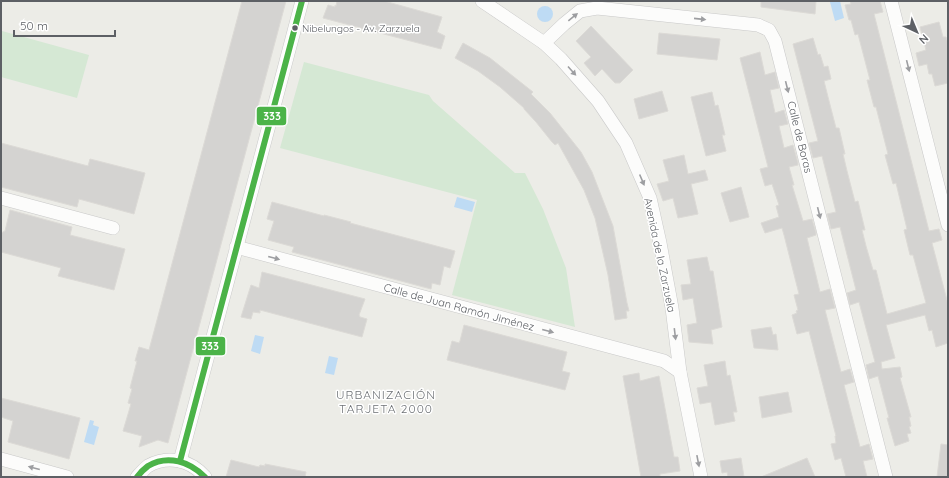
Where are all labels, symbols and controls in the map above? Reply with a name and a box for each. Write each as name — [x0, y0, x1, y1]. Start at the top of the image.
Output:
scale bar — [14, 12, 115, 38]
north arrow — [897, 12, 937, 52]
one-way arrow — [567, 13, 578, 21]
one-way arrow — [694, 15, 706, 22]
text: 50 m — [20, 18, 48, 33]
place label: Nibelungos - Av. Zarzuela — [302, 22, 420, 35]
marker: Nibelungos - Av. Zarzuela — [290, 23, 300, 33]
text: N — [916, 31, 932, 47]
one-way arrow — [905, 60, 911, 72]
one-way arrow — [567, 66, 576, 77]
one-way arrow — [784, 80, 790, 93]
street label: Calle de Boras — [784, 100, 816, 174]
line badge: 333 — [256, 106, 287, 126]
text: 333 — [263, 109, 281, 123]
one-way arrow — [639, 174, 645, 186]
street label: Avenida de la Zarzuela — [641, 196, 679, 314]
one-way arrow — [816, 206, 822, 219]
one-way arrow — [268, 255, 280, 261]
street label: Calle de Juan Ramón Jiménez — [382, 280, 536, 334]
one-way arrow — [672, 327, 678, 340]
one-way arrow — [542, 328, 554, 334]
line badge: 333 — [195, 336, 226, 356]
text: 333 — [201, 339, 219, 353]
district label: URBANIZACIÓN TARJETA 2000 — [336, 387, 436, 416]
one-way arrow — [695, 455, 701, 468]
one-way arrow — [28, 465, 40, 471]

